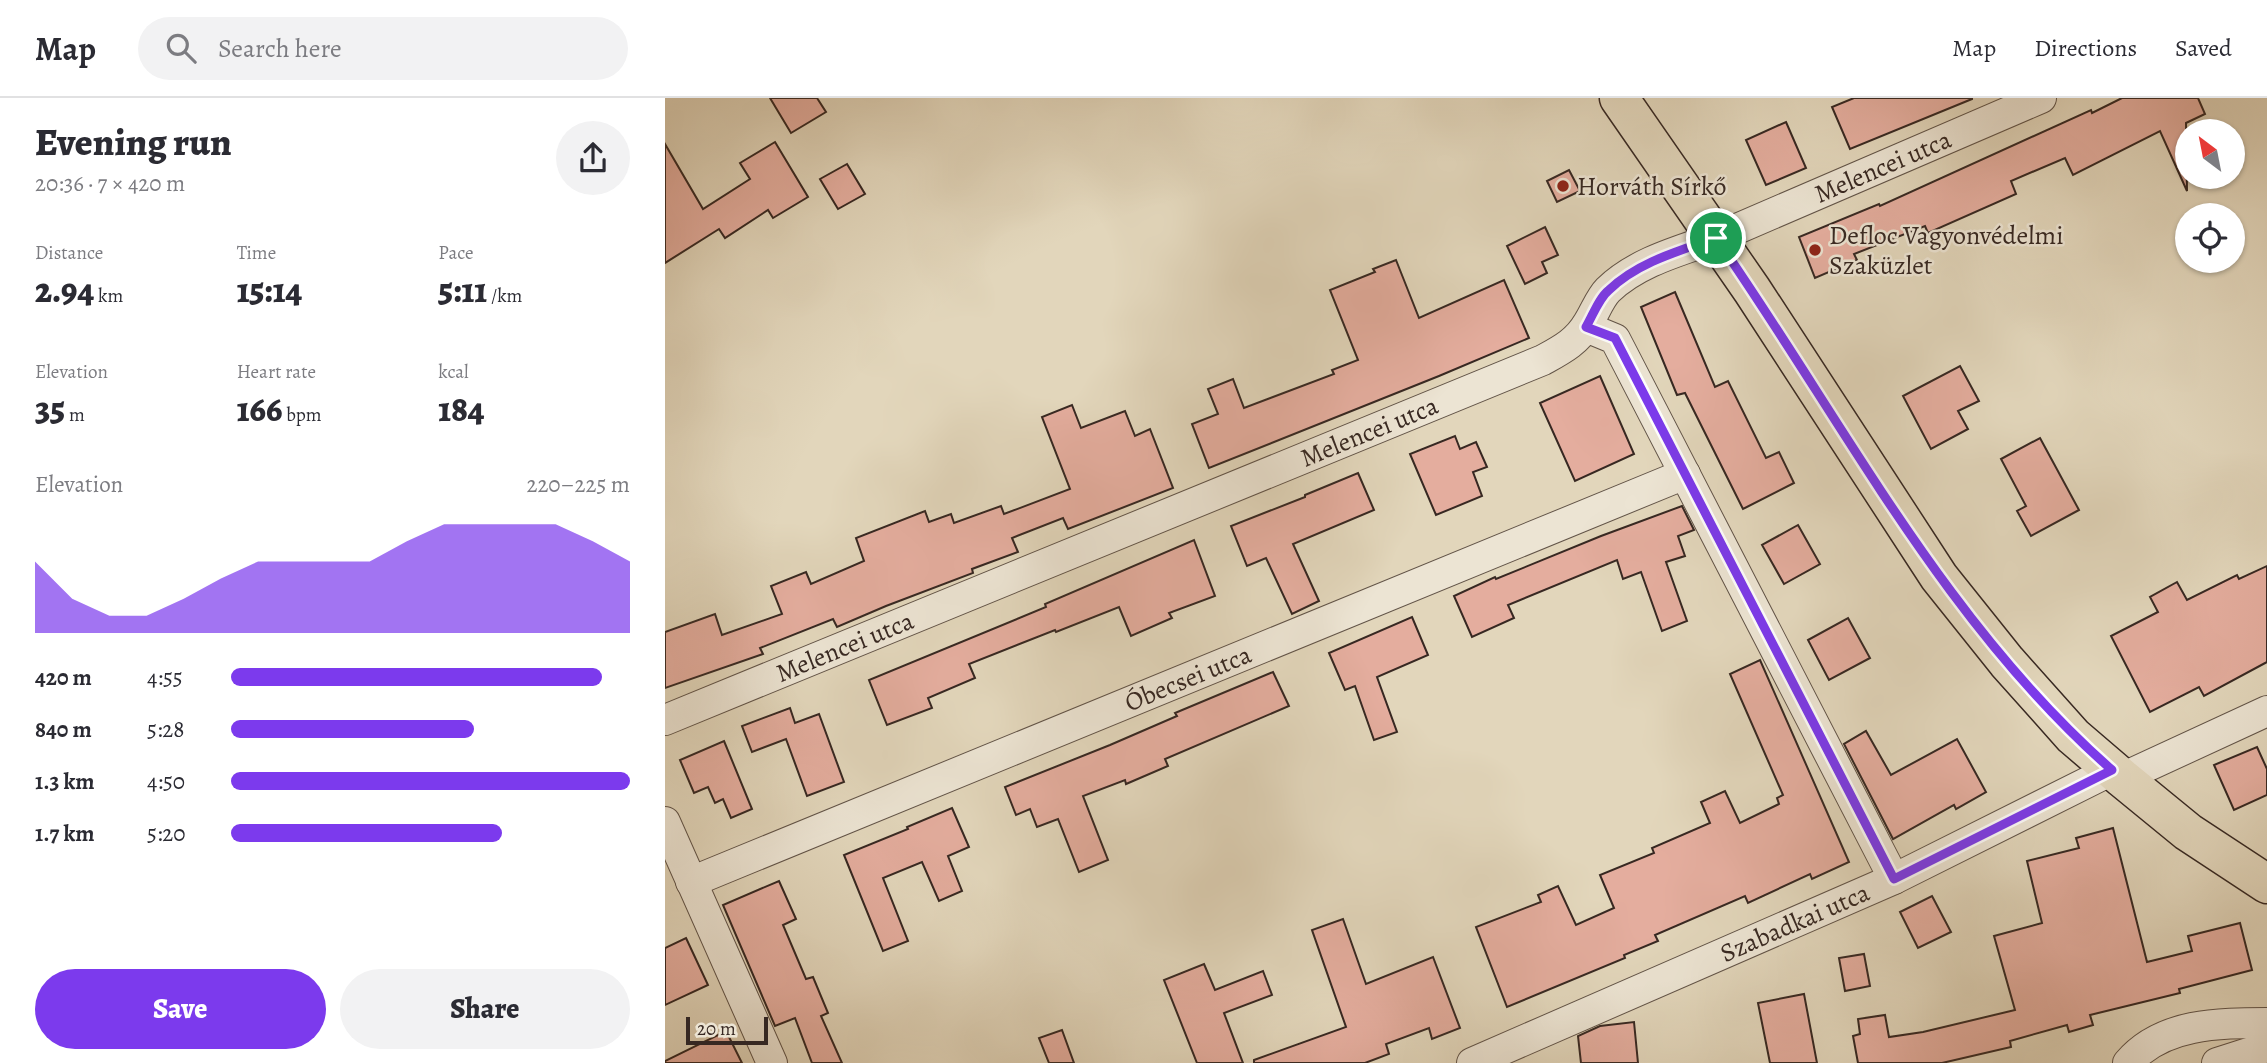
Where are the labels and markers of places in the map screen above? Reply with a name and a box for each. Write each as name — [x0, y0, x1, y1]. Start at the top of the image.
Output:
place label: Horváth Sírkő — [1577, 169, 1726, 204]
marker: Horváth Sírkő — [1555, 178, 1571, 194]
pin — [1686, 208, 1746, 268]
place label: Defloc Vagyonvédelmi Szaküzlet — [1829, 218, 2064, 283]
marker: Defloc Vagyonvédelmi Szaküzlet — [1807, 242, 1823, 258]

